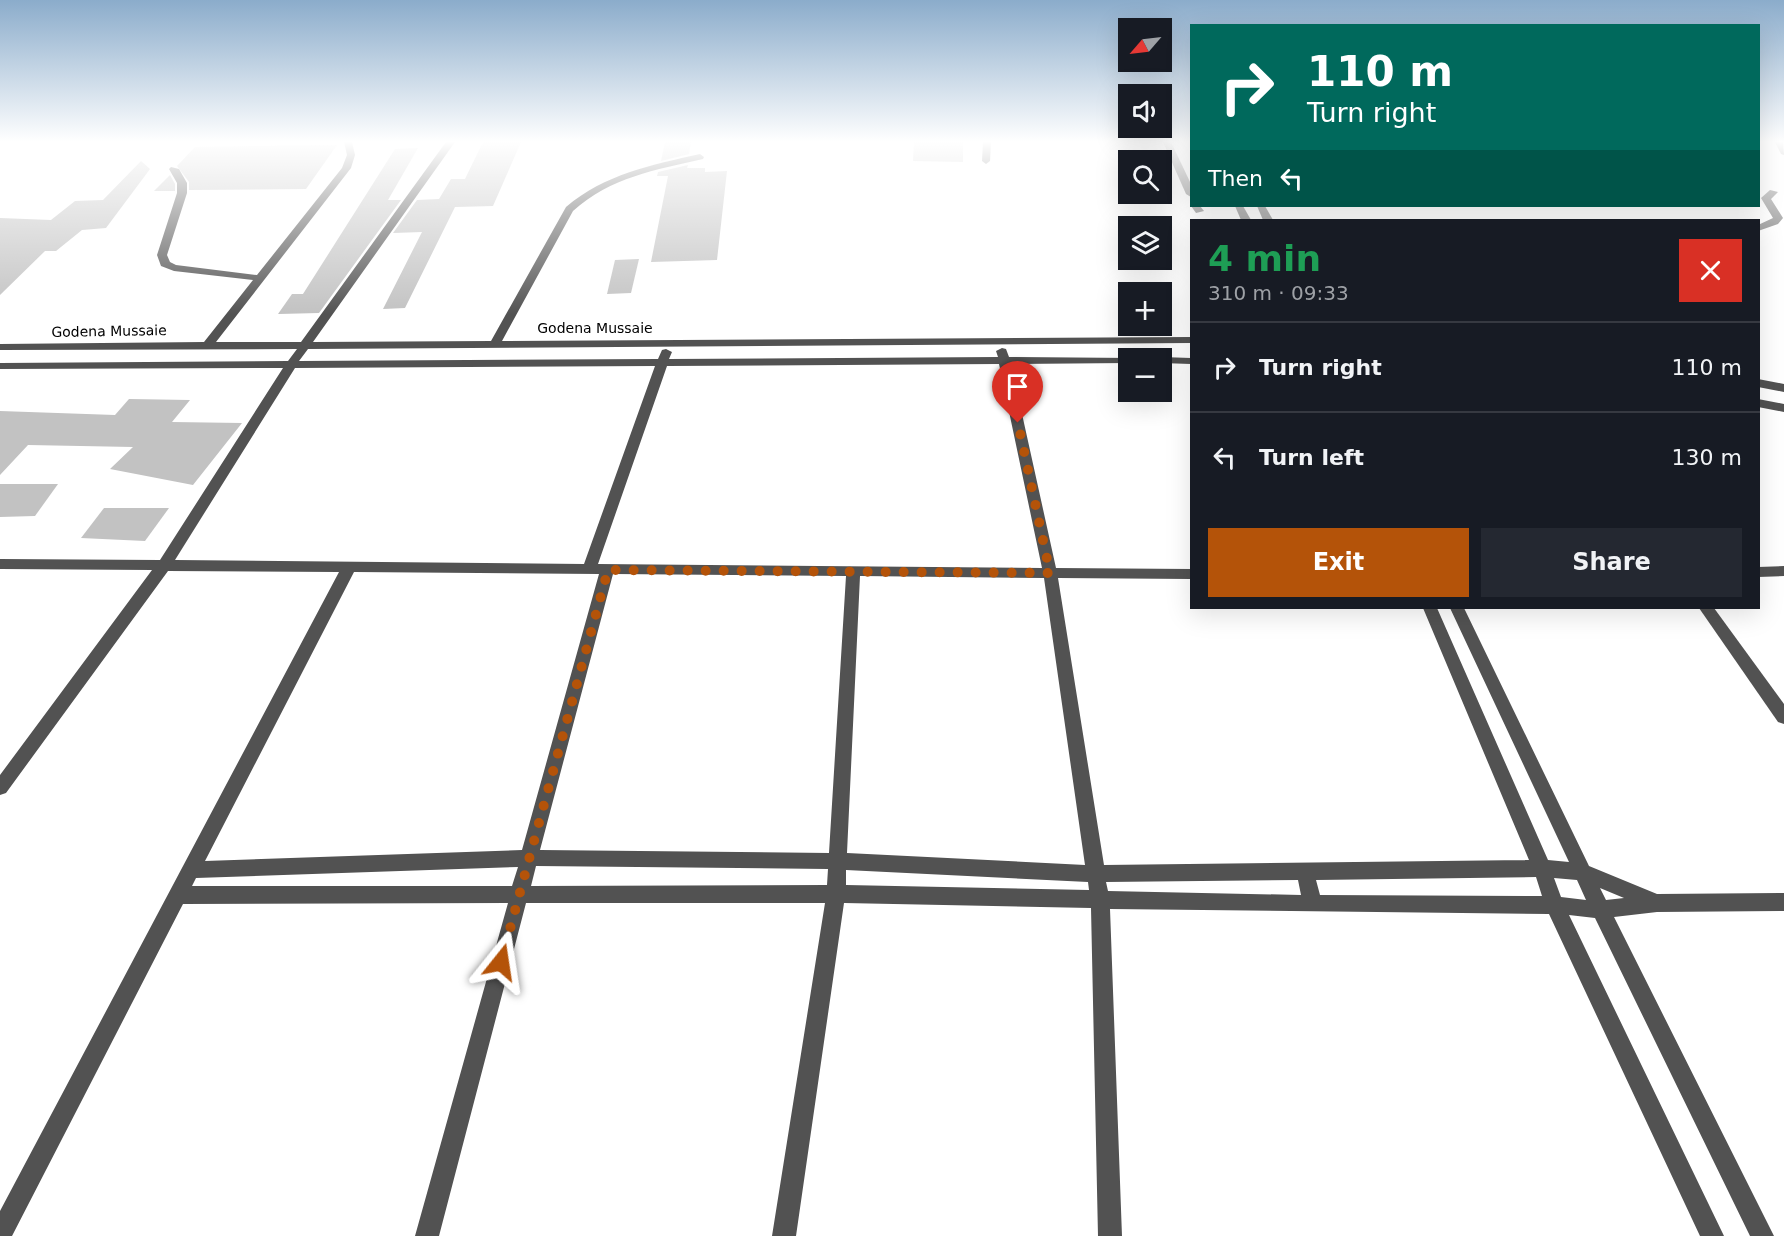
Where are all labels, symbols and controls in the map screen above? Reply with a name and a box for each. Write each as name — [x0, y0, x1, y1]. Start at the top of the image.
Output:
north arrow — [1118, 18, 1172, 72]
map controls — [1118, 18, 1172, 402]
text: 110 m — [1307, 47, 1453, 96]
icon: right — [1208, 48, 1286, 126]
button: sound — [1118, 84, 1172, 138]
text: Turn right — [1307, 97, 1436, 128]
button: search — [1118, 150, 1172, 204]
icon: left — [1275, 162, 1308, 195]
text: Then — [1208, 166, 1263, 191]
button: layers — [1118, 216, 1172, 270]
text: 4 min — [1208, 238, 1321, 279]
button: close — [1679, 239, 1742, 302]
text: 310 m · 09:33 — [1208, 281, 1349, 305]
button: + — [1118, 282, 1172, 336]
street label: Godena Mussaie — [537, 320, 653, 336]
street label: Godena Mussaie — [51, 322, 167, 340]
button: − — [1118, 348, 1172, 402]
icon: right — [1208, 351, 1241, 384]
text: Turn right — [1259, 355, 1382, 380]
text: 110 m — [1672, 355, 1742, 380]
pin — [992, 361, 1043, 423]
icon: arrive — [1001, 370, 1034, 403]
icon: left — [1208, 441, 1241, 474]
text: Turn left — [1259, 445, 1364, 470]
text: 130 m — [1672, 445, 1742, 470]
button: Exit — [1208, 528, 1469, 597]
button: Share — [1481, 528, 1742, 597]
position arrow — [469, 930, 533, 994]

